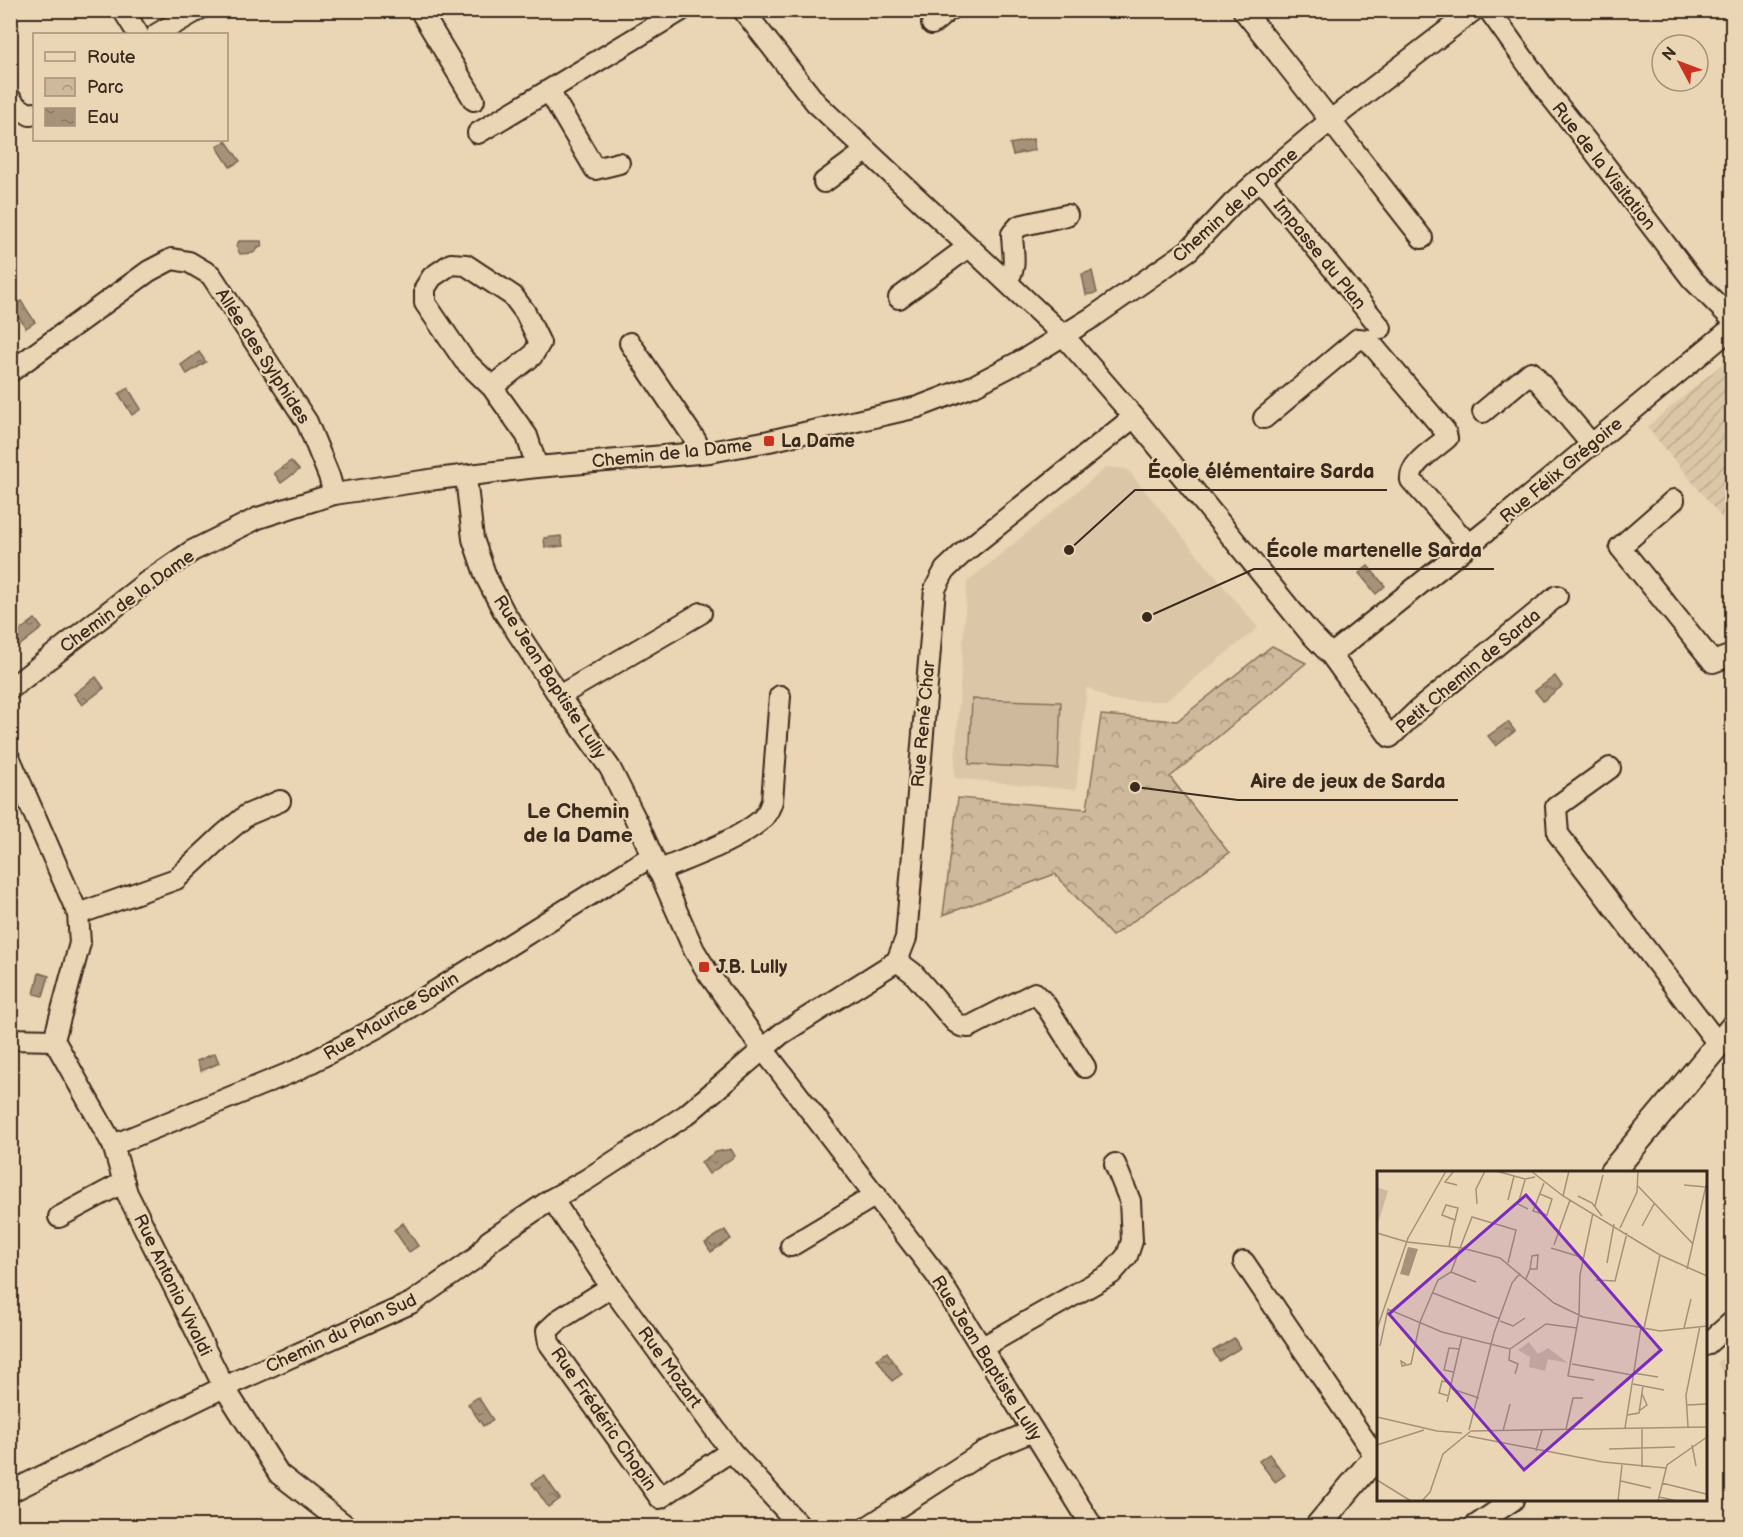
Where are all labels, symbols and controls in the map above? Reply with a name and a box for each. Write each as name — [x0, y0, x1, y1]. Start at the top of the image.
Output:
legend — [33, 33, 228, 141]
north arrow — [1650, 33, 1710, 93]
text: N — [1659, 43, 1681, 65]
text: Route — [87, 47, 136, 68]
text: Parc — [87, 77, 124, 98]
street label: Rue de la Visitation — [1547, 98, 1660, 234]
text: Eau — [87, 107, 119, 128]
street label: Chemin de la Dame — [1169, 144, 1302, 267]
street label: Impasse du Plan — [1269, 195, 1370, 313]
street label: Allée des Sylphides — [211, 285, 314, 428]
street label: Rue Félix Grégoire — [1496, 413, 1627, 528]
place label: La Dame — [781, 431, 855, 452]
marker: La Dame — [762, 434, 776, 448]
street label: Chemin de la Dame — [591, 435, 754, 472]
callout: École élémentaire Sarda — [1135, 452, 1387, 490]
text: École élémentaire Sarda — [1147, 458, 1375, 484]
callout: École martenelle Sarda — [1254, 531, 1494, 569]
text: École martenelle Sarda — [1266, 537, 1482, 563]
street label: Chemin de la Dame — [56, 545, 199, 657]
street label: Rue Jean Baptiste Lully — [489, 592, 611, 764]
street label: Petit Chemin de Sarda — [1392, 605, 1545, 738]
street label: Rue René Char — [907, 659, 940, 788]
callout: Aire de jeux de Sarda — [1238, 762, 1458, 800]
text: Aire de jeux de Sarda — [1249, 770, 1446, 794]
district label: Le Chemin de la Dame — [523, 799, 633, 848]
place label: J.B. Lully — [716, 957, 788, 978]
marker: J.B. Lully — [697, 960, 711, 974]
street label: Rue Maurice Savin — [320, 968, 463, 1065]
inset map — [1377, 1171, 1707, 1501]
street label: Rue Antonio Vivaldi — [129, 1211, 216, 1360]
street label: Rue Jean Baptiste Lully — [927, 1272, 1046, 1445]
street label: Chemin du Plan Sud — [262, 1289, 420, 1378]
street label: Rue Mozart — [633, 1323, 706, 1412]
street label: Rue Frédéric Chopin — [546, 1344, 661, 1495]

